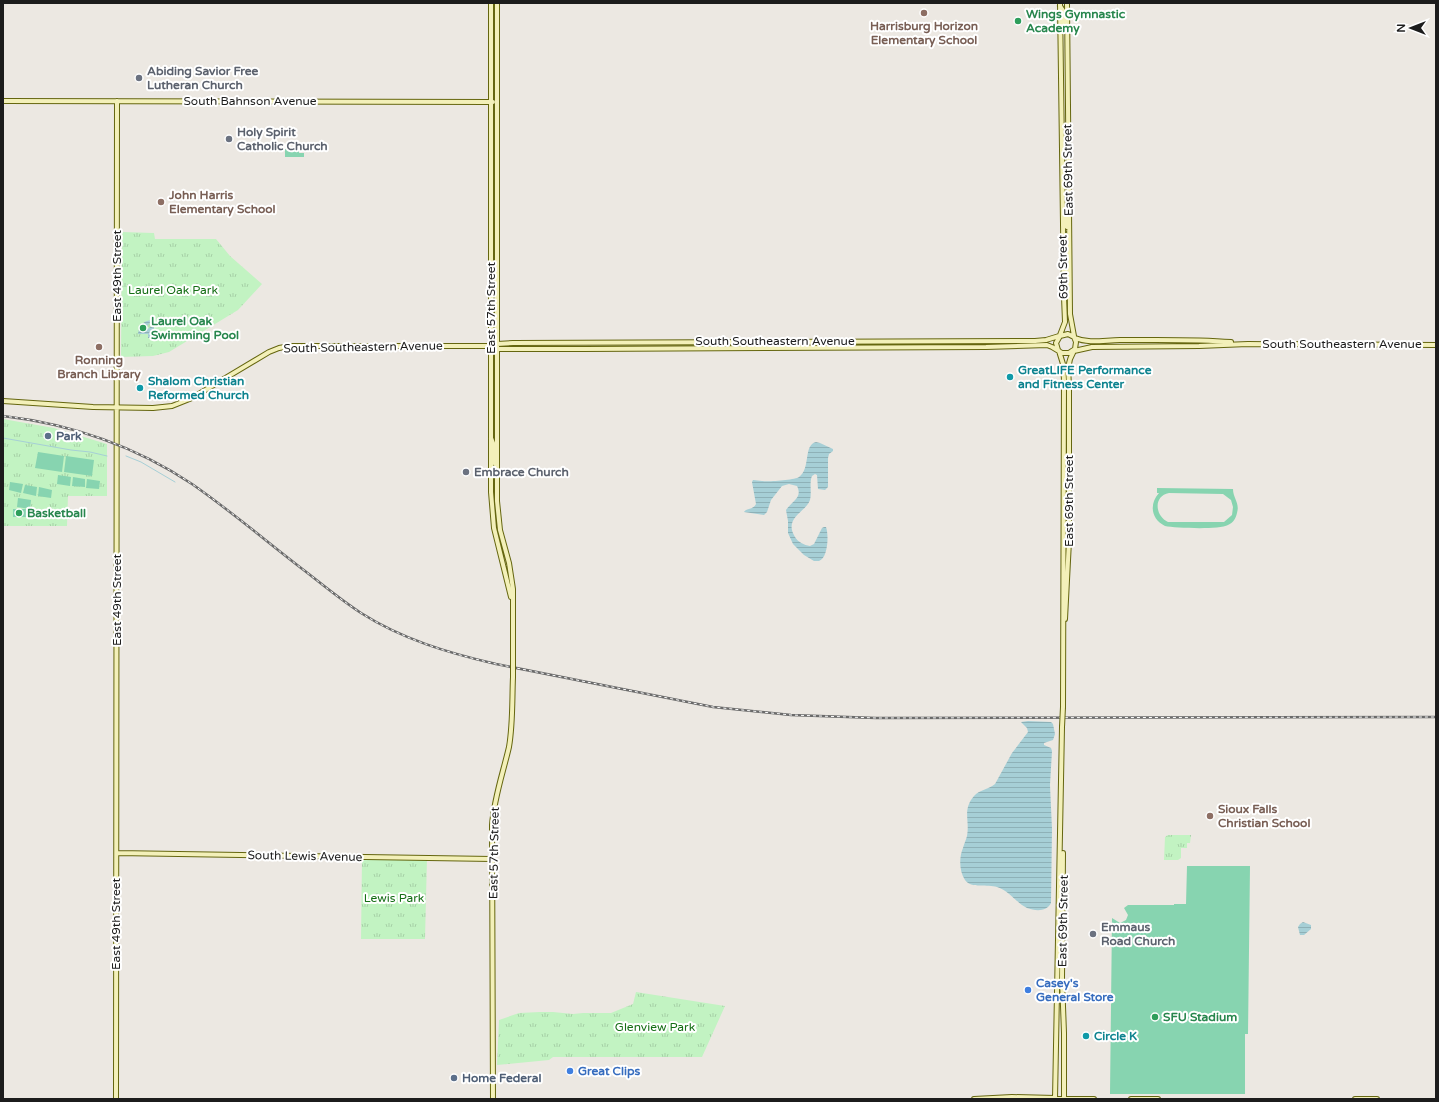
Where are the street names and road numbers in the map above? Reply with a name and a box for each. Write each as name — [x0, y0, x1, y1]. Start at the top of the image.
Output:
street label: South Bahnson Avenue — [183, 94, 317, 108]
street label: East 69th Street — [1060, 123, 1076, 216]
street label: East 49th Street — [110, 230, 124, 322]
street label: 69th Street — [1055, 234, 1071, 299]
street label: East 57th Street — [484, 262, 498, 354]
street label: South Southeastern Avenue — [695, 334, 855, 348]
street label: South Southeastern Avenue — [1262, 337, 1422, 351]
street label: South Southeastern Avenue — [283, 339, 443, 355]
street label: East 69th Street — [1062, 455, 1076, 547]
street label: East 49th Street — [110, 554, 124, 646]
street label: East 57th Street — [486, 806, 502, 899]
street label: South Lewis Avenue — [247, 848, 363, 864]
street label: East 69th Street — [1055, 874, 1071, 967]
street label: East 49th Street — [109, 878, 123, 970]

